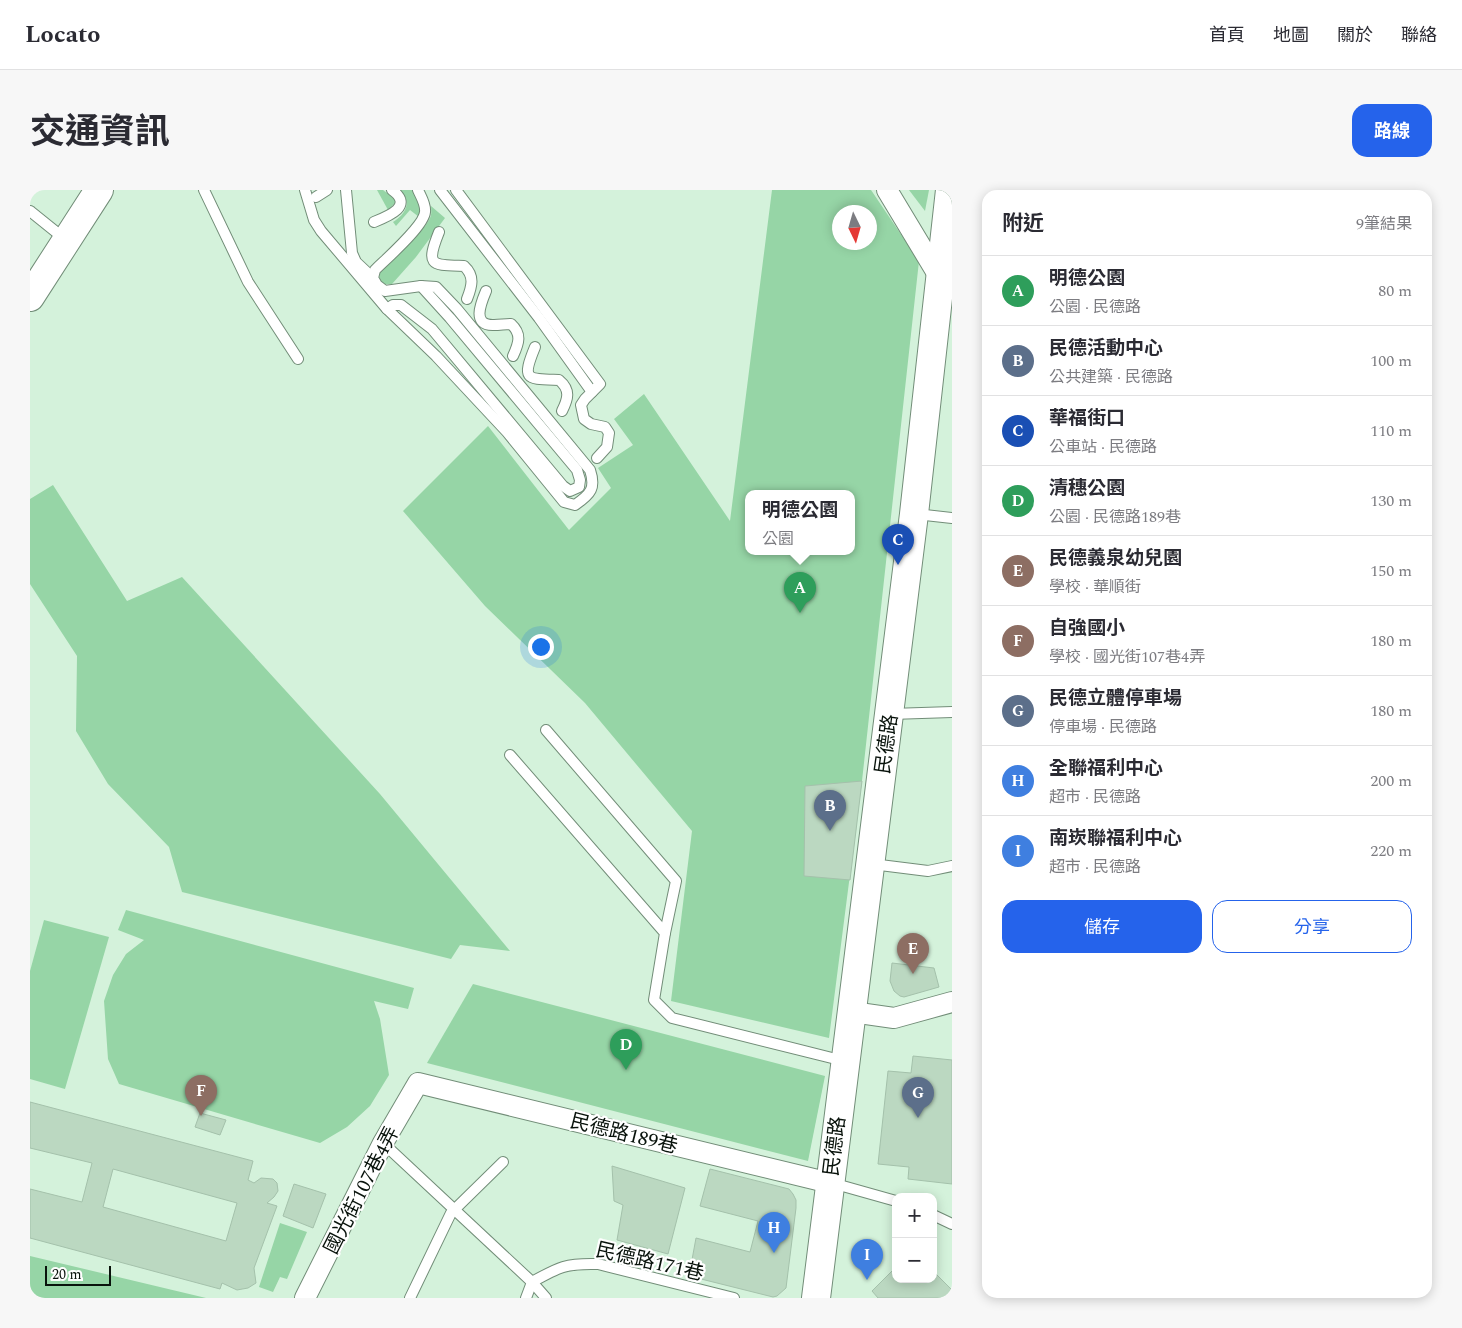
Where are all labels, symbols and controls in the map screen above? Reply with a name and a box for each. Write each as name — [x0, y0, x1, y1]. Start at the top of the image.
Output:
text: Locato — [25, 17, 100, 53]
text: 首頁 — [1209, 22, 1245, 49]
text: 地圖 — [1273, 22, 1309, 49]
text: 關於 — [1337, 22, 1373, 49]
text: 聯絡 — [1401, 22, 1437, 49]
button: 路線 — [1352, 104, 1432, 157]
text: 交通資訊 — [30, 106, 170, 159]
north arrow — [832, 205, 877, 250]
text: 附近 — [1002, 208, 1044, 240]
text: 9筆結果 — [1356, 212, 1412, 236]
text: 明德公園 — [1049, 264, 1125, 293]
text: A — [1012, 279, 1024, 303]
text: 80 m — [1378, 279, 1412, 303]
text: 公園 · 民德路 — [1049, 295, 1141, 319]
text: 民德活動中心 — [1049, 334, 1163, 363]
text: B — [1012, 349, 1024, 373]
text: 100 m — [1370, 349, 1412, 373]
text: 公共建築 · 民德路 — [1049, 365, 1173, 389]
text: 華福街口 — [1049, 404, 1125, 433]
text: C — [1012, 419, 1024, 443]
text: 110 m — [1370, 419, 1412, 443]
text: 公車站 · 民德路 — [1049, 435, 1157, 459]
text: 清穗公園 — [1049, 474, 1125, 503]
text: D — [1012, 489, 1024, 513]
text: 130 m — [1370, 489, 1412, 513]
popup — [745, 490, 855, 555]
text: 明德公園 — [762, 496, 838, 525]
text: 公園 · 民德路189巷 — [1049, 505, 1181, 529]
pin: C — [882, 524, 914, 565]
text: 公園 — [762, 527, 794, 551]
text: 民德義泉幼兒園 — [1049, 544, 1182, 573]
text: E — [1013, 559, 1023, 583]
text: 150 m — [1370, 559, 1412, 583]
pin: A — [784, 572, 816, 613]
text: 學校 · 華順街 — [1049, 575, 1141, 599]
text: 自強國小 — [1049, 614, 1125, 643]
text: F — [1013, 629, 1023, 653]
text: 180 m — [1370, 629, 1412, 653]
your location — [528, 634, 554, 660]
text: 學校 · 國光街107巷4弄 — [1049, 645, 1205, 669]
text: 民德立體停車場 — [1049, 684, 1182, 713]
text: G — [1012, 699, 1024, 723]
text: 180 m — [1370, 699, 1412, 723]
street label: 民德路 — [868, 712, 906, 776]
text: 停車場 · 民德路 — [1049, 715, 1157, 739]
text: 全聯福利中心 — [1049, 754, 1163, 783]
text: H — [1011, 769, 1025, 793]
text: 200 m — [1370, 769, 1412, 793]
text: 超市 · 民德路 — [1049, 785, 1141, 809]
pin: B — [814, 790, 846, 831]
text: 南崁聯福利中心 — [1049, 824, 1182, 853]
text: I — [1015, 839, 1021, 863]
text: 220 m — [1370, 839, 1412, 863]
text: 超市 · 民德路 — [1049, 855, 1141, 879]
button: 儲存 — [1002, 900, 1202, 953]
button: 分享 — [1212, 900, 1412, 953]
pin: E — [897, 933, 929, 974]
pin: D — [610, 1029, 642, 1070]
pin: F — [185, 1075, 217, 1116]
pin: G — [902, 1077, 934, 1118]
street label: 民德路189巷 — [567, 1106, 681, 1162]
street label: 民德路 — [816, 1115, 854, 1178]
street label: 國光街107巷4弄 — [317, 1121, 407, 1260]
map controls — [892, 1193, 937, 1283]
button: + — [892, 1193, 937, 1238]
pin: H — [758, 1212, 790, 1253]
street label: 民德路171巷 — [593, 1235, 707, 1289]
button: − — [892, 1238, 937, 1283]
pin: I — [851, 1239, 883, 1280]
scale bar — [45, 1263, 111, 1286]
text: 20 m — [52, 1264, 82, 1285]

